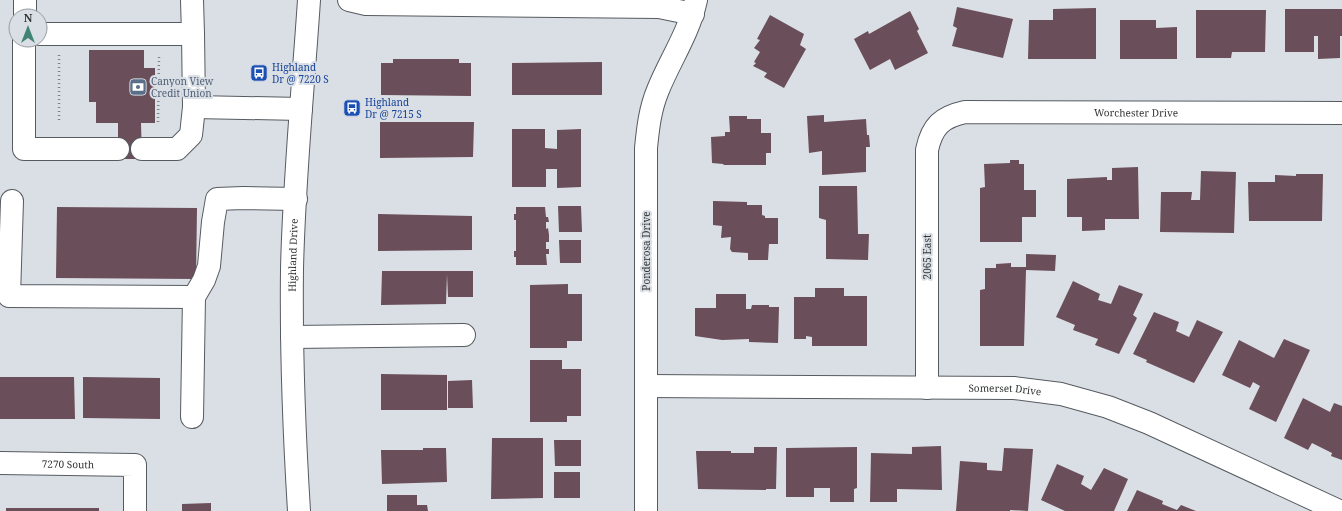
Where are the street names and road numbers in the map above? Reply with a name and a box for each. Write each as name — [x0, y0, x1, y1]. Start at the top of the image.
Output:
street label: Worchester Drive — [1094, 105, 1178, 120]
street label: Ponderosa Drive — [639, 211, 653, 291]
street label: Highland Drive — [285, 218, 301, 292]
street label: 2065 East — [920, 234, 934, 279]
street label: Somerset Drive — [968, 381, 1042, 398]
street label: 7270 South — [42, 457, 95, 471]

